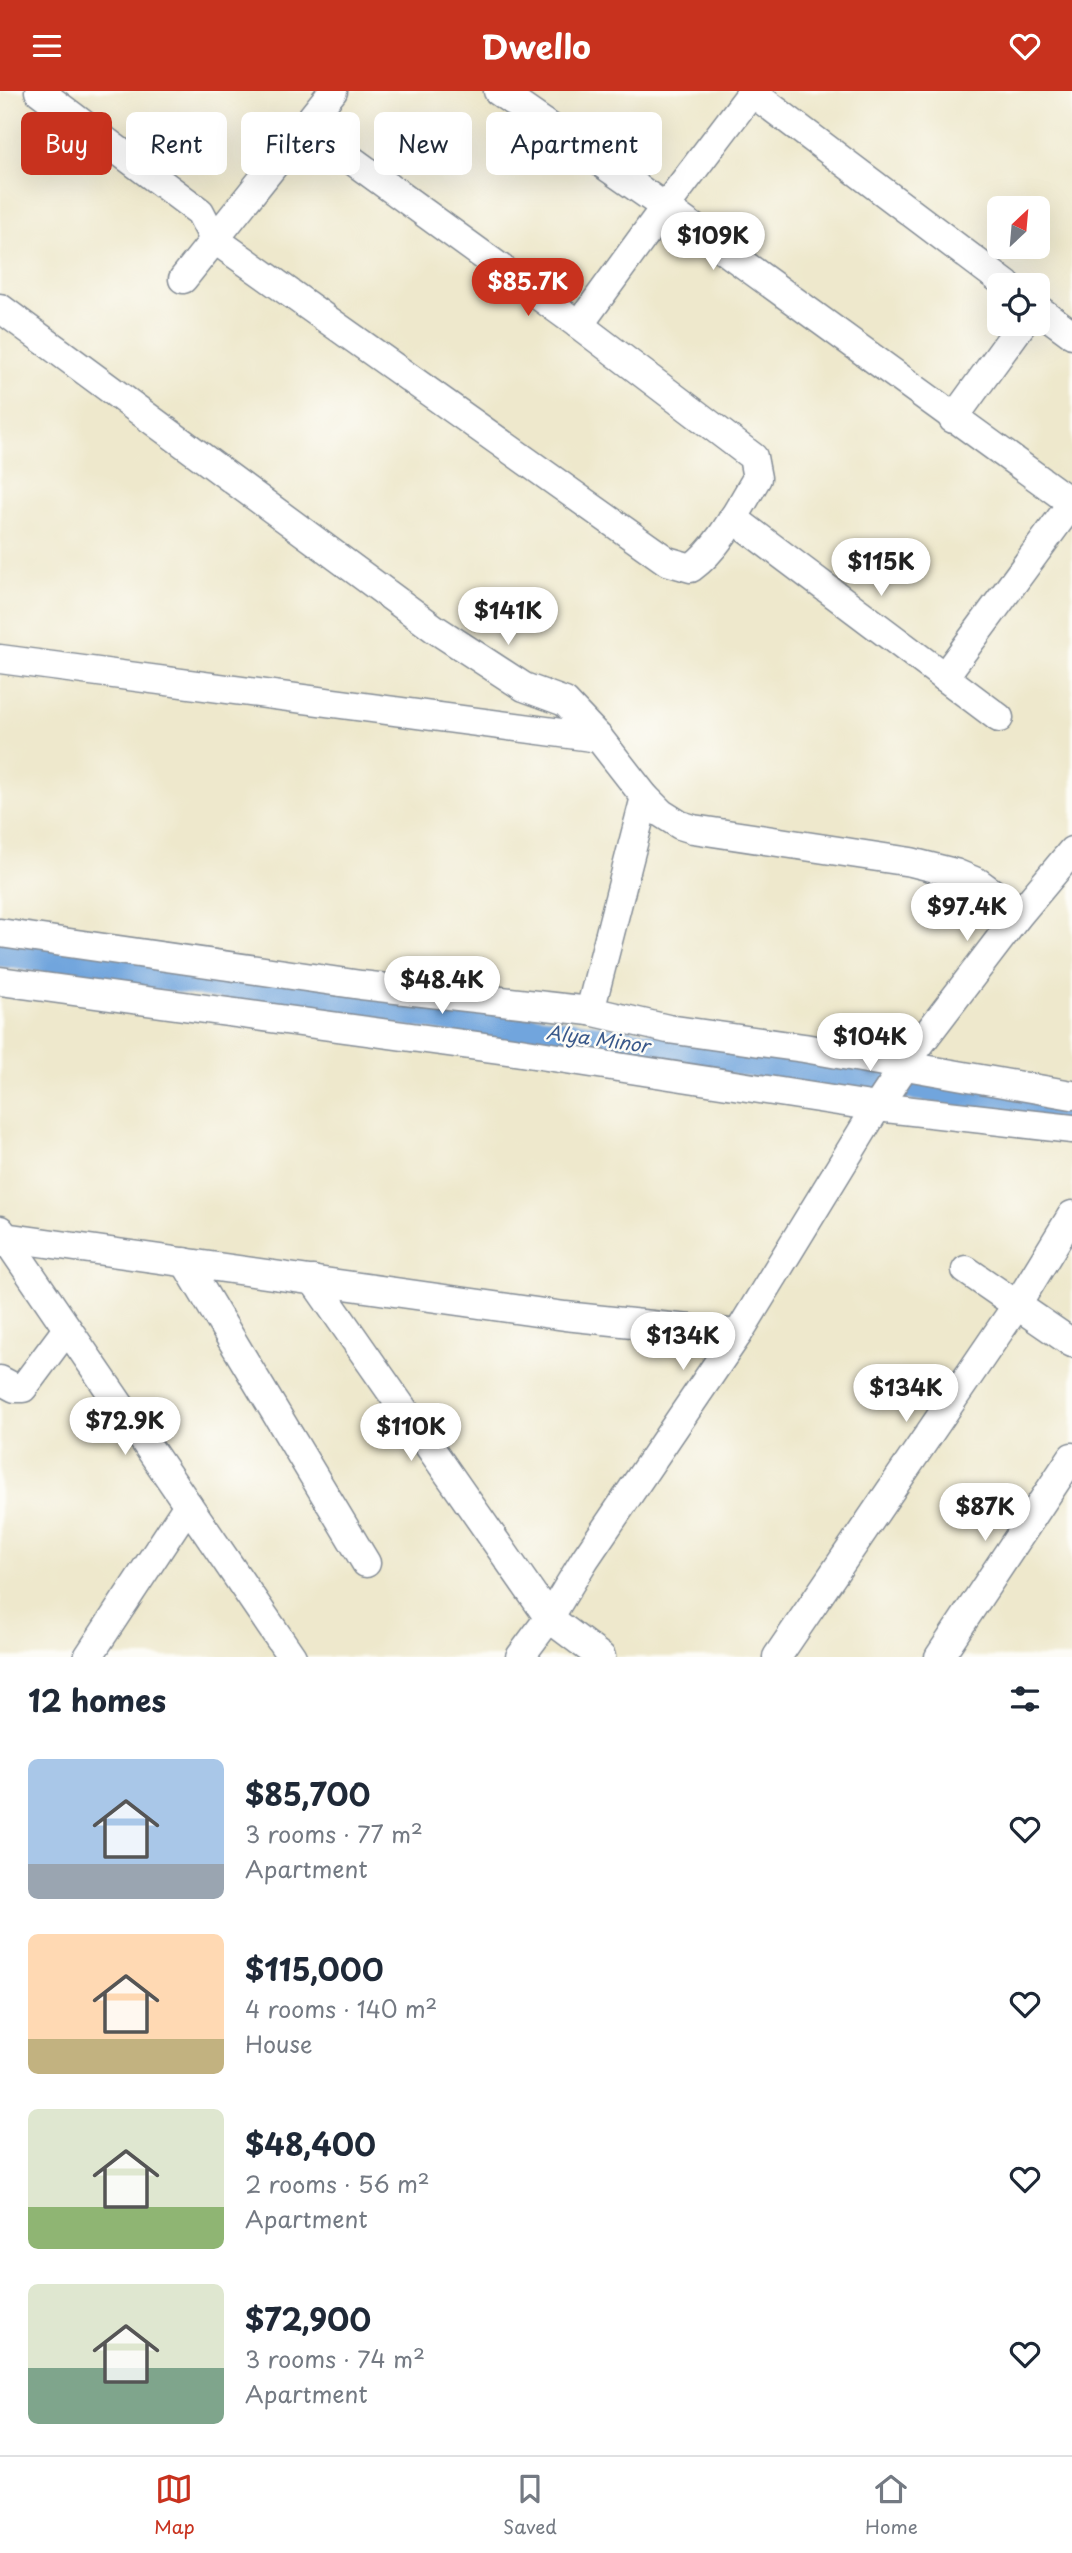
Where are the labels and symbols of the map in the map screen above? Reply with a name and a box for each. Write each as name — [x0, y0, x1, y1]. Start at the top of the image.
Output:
north arrow — [987, 196, 1050, 259]
pin: $109K — [664, 213, 762, 272]
pin: $85.7K — [471, 259, 585, 318]
pin: $115K — [832, 539, 930, 598]
pin: $141K — [459, 587, 557, 647]
pin: $97.4K — [910, 883, 1024, 943]
pin: $48.4K — [385, 957, 499, 1016]
pin: $104K — [821, 1013, 919, 1073]
water label: Alya Minor — [545, 1017, 654, 1060]
pin: $134K — [634, 1313, 732, 1372]
pin: $134K — [857, 1365, 955, 1424]
pin: $72.9K — [68, 1397, 182, 1457]
pin: $110K — [362, 1403, 460, 1463]
pin: $87K — [944, 1483, 1026, 1543]

